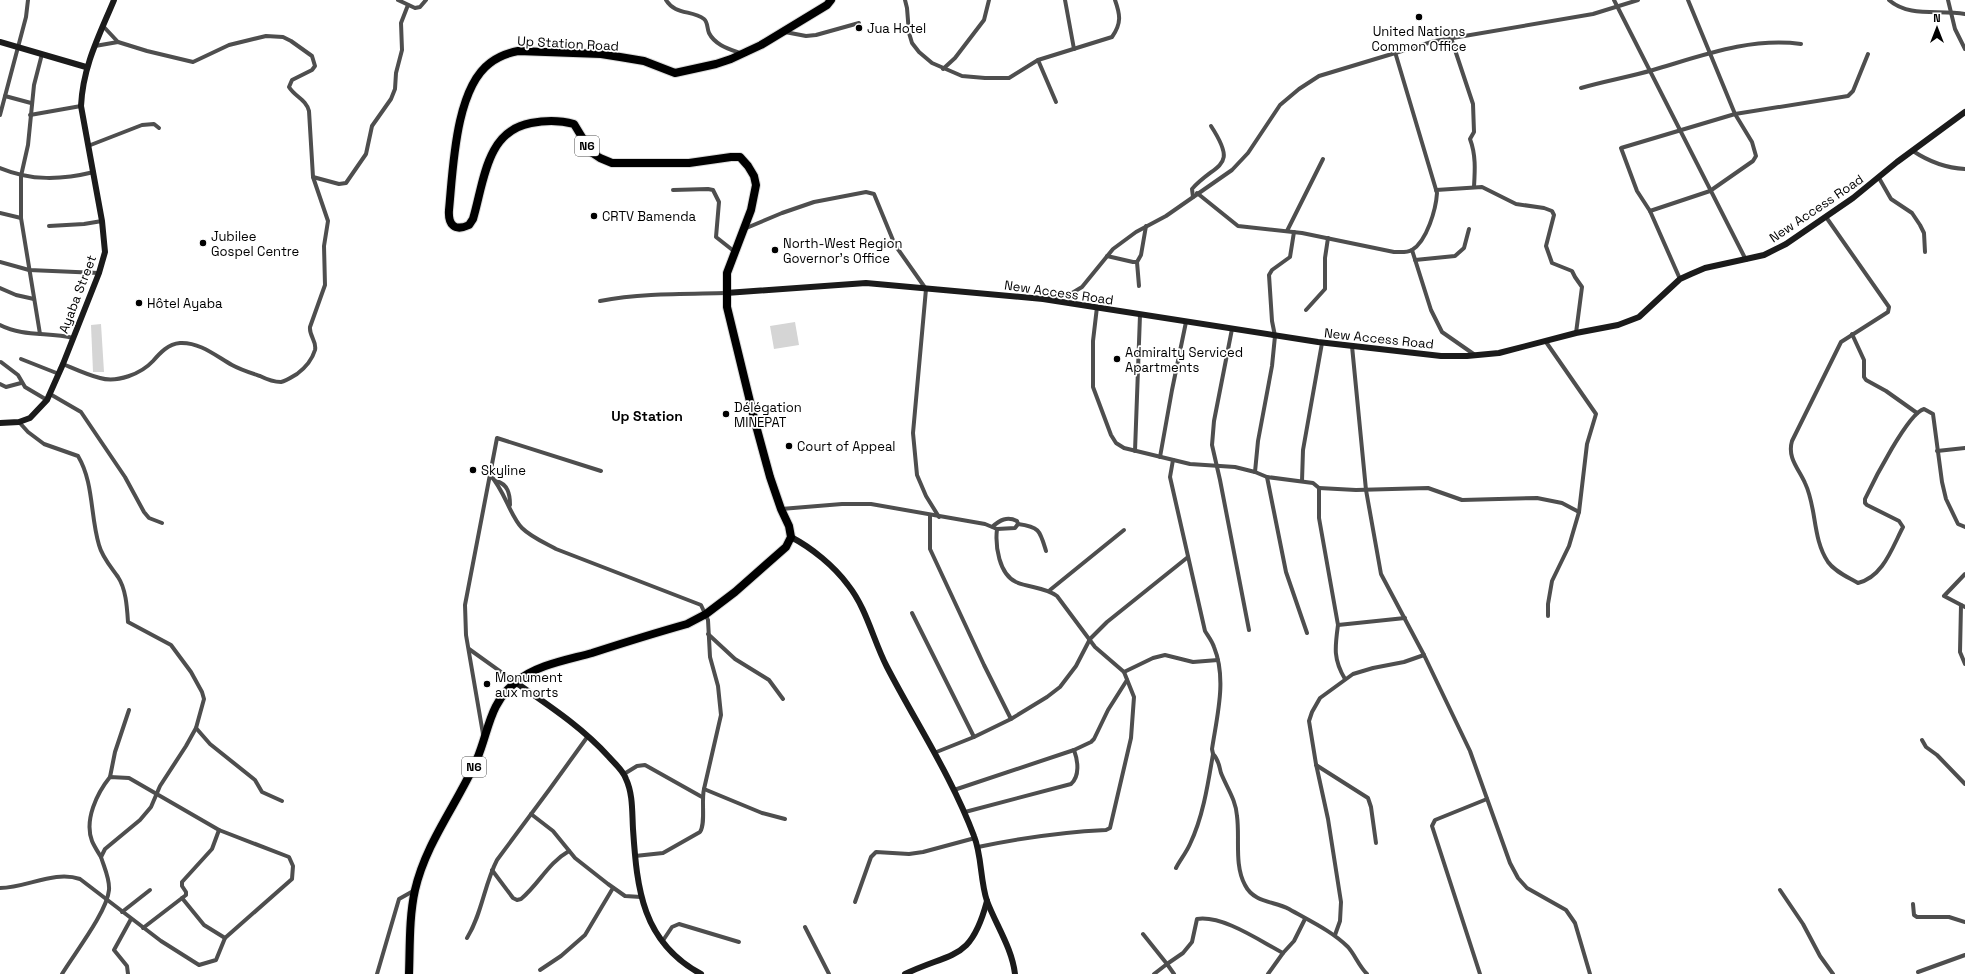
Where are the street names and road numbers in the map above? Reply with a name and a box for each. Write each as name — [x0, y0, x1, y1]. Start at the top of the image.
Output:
street label: Up Station Road — [517, 32, 619, 55]
road number: N6 — [575, 136, 599, 156]
street label: New Access Road — [1766, 171, 1867, 246]
street label: Ayaba Street — [55, 253, 100, 336]
street label: New Access Road — [1003, 276, 1115, 309]
street label: New Access Road — [1323, 324, 1435, 353]
road number: N6 — [462, 757, 486, 777]

